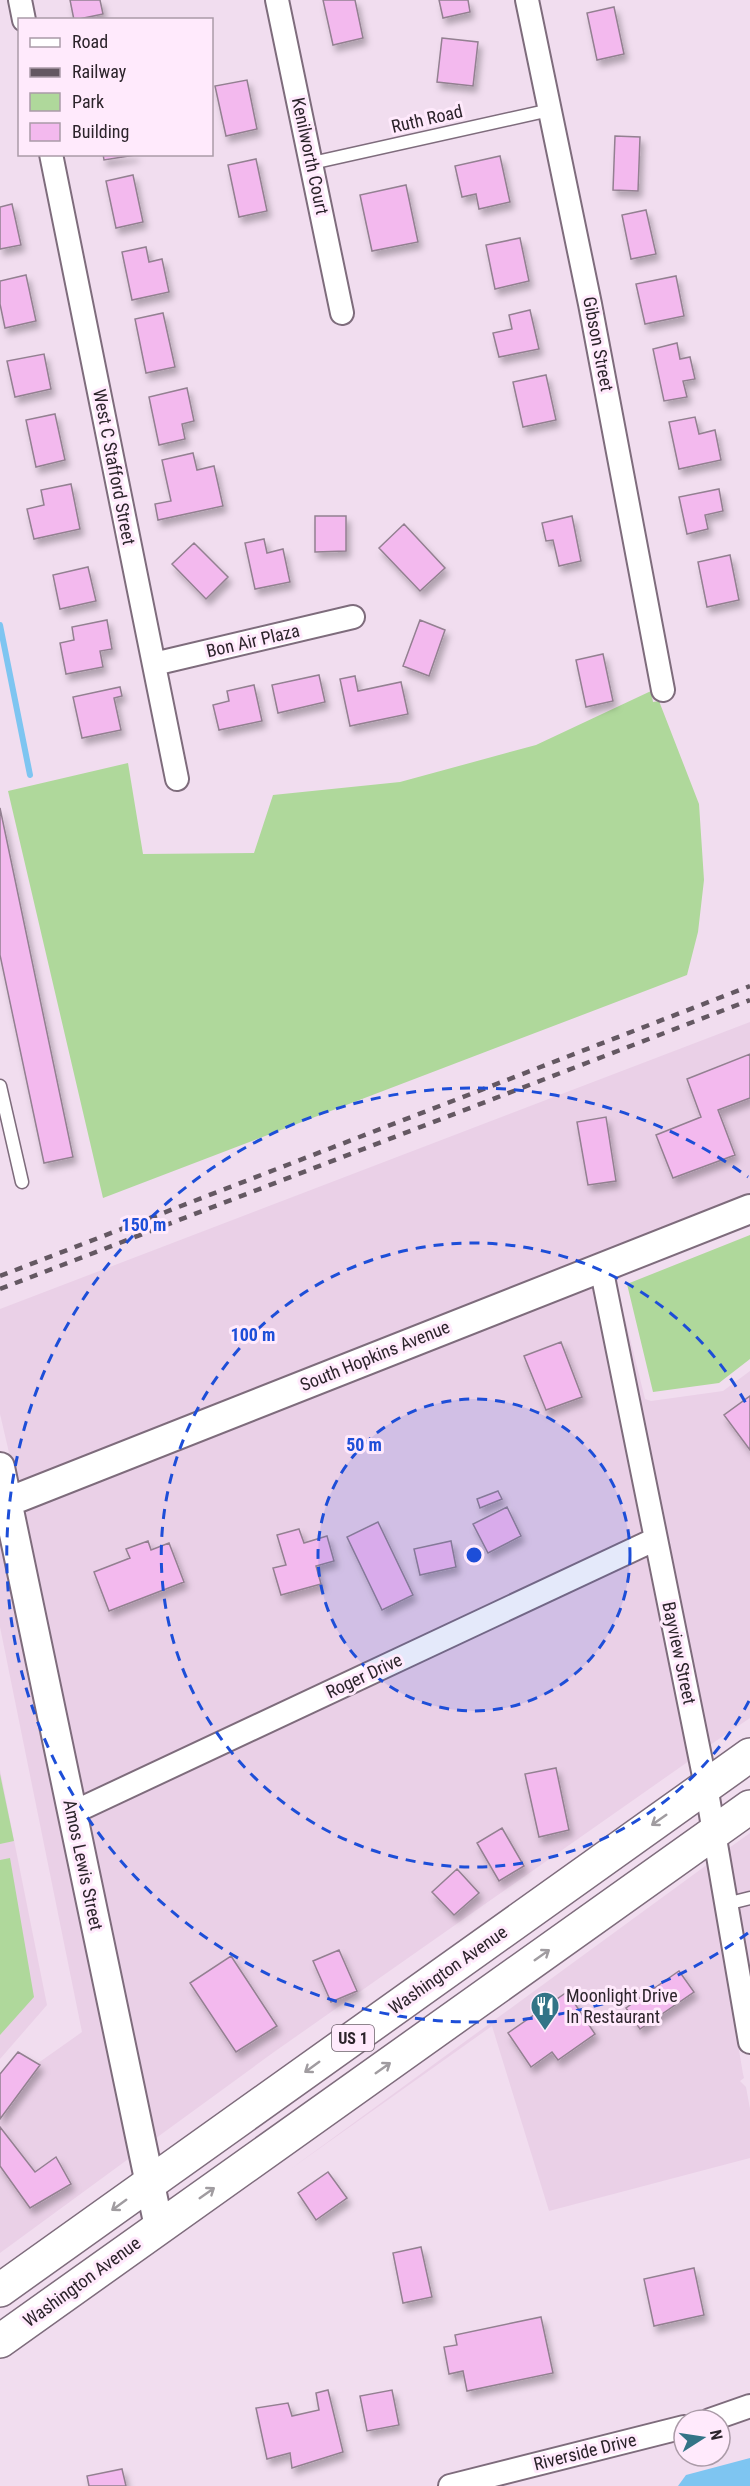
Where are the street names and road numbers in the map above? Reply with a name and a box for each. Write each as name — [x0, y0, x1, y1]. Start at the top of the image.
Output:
street label: Kenilworth Court — [288, 96, 333, 216]
street label: Ruth Road — [389, 100, 465, 137]
street label: Gibson Street — [579, 295, 618, 393]
street label: West C Stafford Street — [89, 387, 140, 547]
street label: Bon Air Plaza — [204, 620, 302, 661]
street label: South Hopkins Avenue — [297, 1316, 453, 1395]
street label: Bayview Street — [658, 1600, 701, 1706]
street label: Roger Drive — [322, 1649, 405, 1702]
street label: Amos Lewis Street — [59, 1798, 108, 1932]
street label: Washington Avenue — [385, 1921, 511, 2018]
road number: US 1 — [332, 2025, 374, 2051]
street label: Washington Avenue — [19, 2232, 144, 2331]
street label: Riverside Drive — [531, 2429, 638, 2474]

